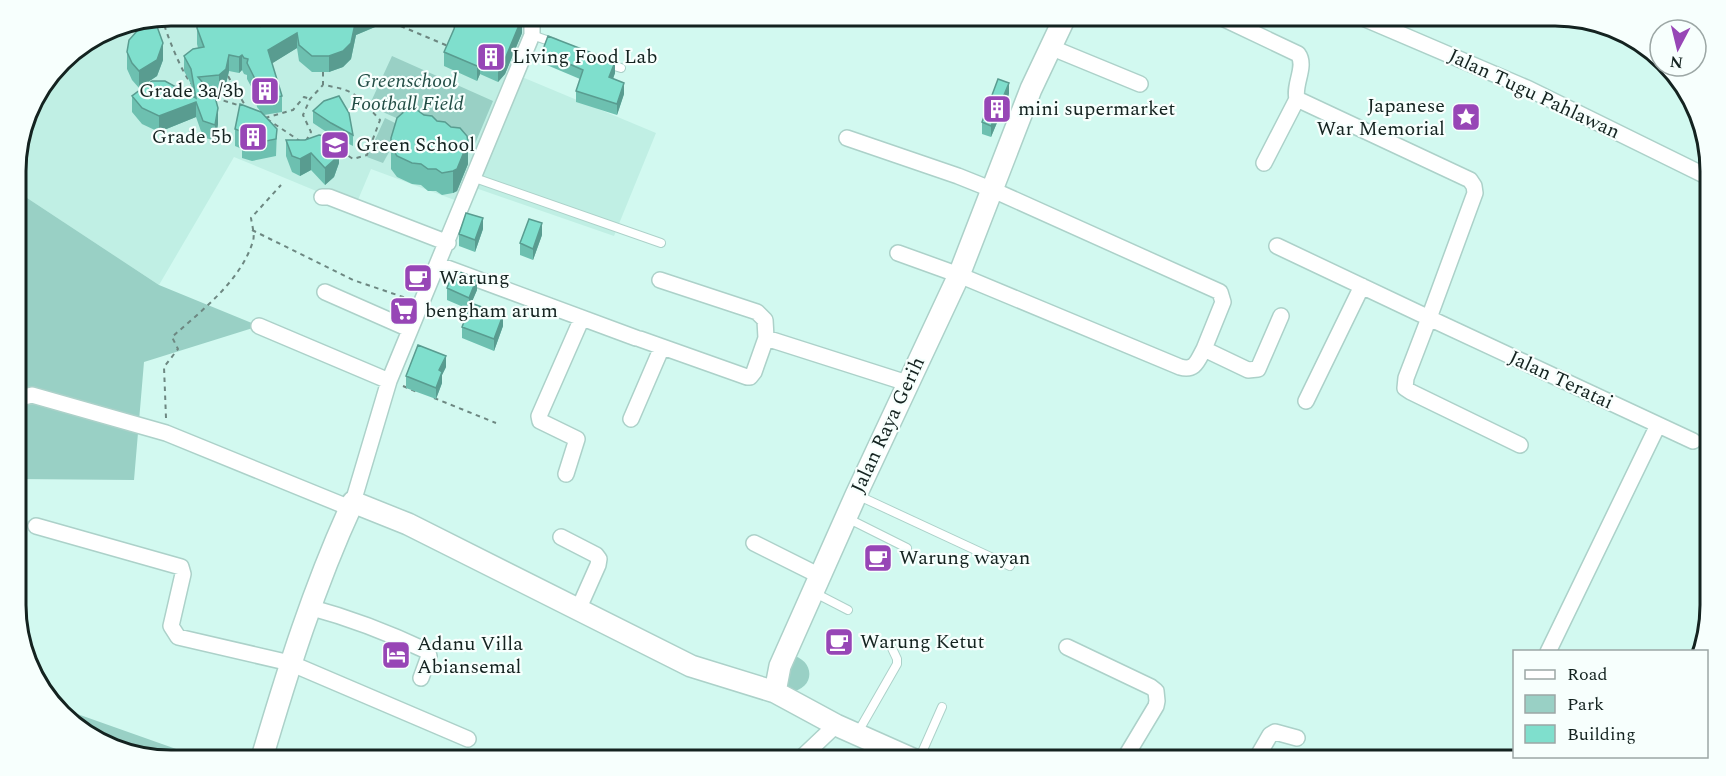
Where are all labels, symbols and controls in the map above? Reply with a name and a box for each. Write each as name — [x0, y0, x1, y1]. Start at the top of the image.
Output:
north arrow — [1648, 18, 1708, 78]
building icon: Living Food Lab — [475, 41, 507, 73]
street label: Jalan Tugu Pahlawan — [1443, 41, 1625, 147]
place label: Living Food Lab — [512, 42, 657, 72]
text: N — [1668, 49, 1684, 75]
park label: Greenschool Football Field — [350, 66, 464, 119]
building icon: Grade 3a/3b — [249, 75, 281, 107]
place label: Grade 3a/3b — [139, 76, 244, 106]
place label: Japanese War Memorial — [1316, 91, 1445, 144]
building icon: mini supermarket — [981, 93, 1013, 125]
place label: mini supermarket — [1018, 94, 1175, 124]
place icon: Japanese War Memorial — [1450, 101, 1482, 133]
building icon: Grade 5b — [237, 121, 269, 153]
place label: Grade 5b — [152, 122, 232, 152]
school or university icon: Green School — [319, 129, 351, 161]
place label: Green School — [356, 130, 475, 160]
cafe icon: Warung — [402, 262, 434, 294]
place label: Warung — [439, 263, 510, 293]
supermarket icon: bengham arum — [388, 295, 420, 327]
place label: bengham arum — [425, 296, 558, 326]
street label: Jalan Teratai — [1504, 343, 1618, 417]
street label: Jalan Raya Gerih — [843, 352, 933, 498]
cafe icon: Warung wayan — [862, 542, 894, 574]
place label: Warung wayan — [899, 543, 1030, 573]
cafe icon: Warung Ketut — [823, 626, 855, 658]
place label: Warung Ketut — [860, 627, 985, 657]
place label: Adanu Villa Abiansemal — [417, 629, 523, 682]
hotel icon: Adanu Villa Abiansemal — [380, 639, 412, 671]
legend — [1513, 650, 1708, 758]
text: Road — [1567, 661, 1608, 688]
text: Park — [1567, 691, 1604, 718]
text: Building — [1567, 721, 1636, 748]

